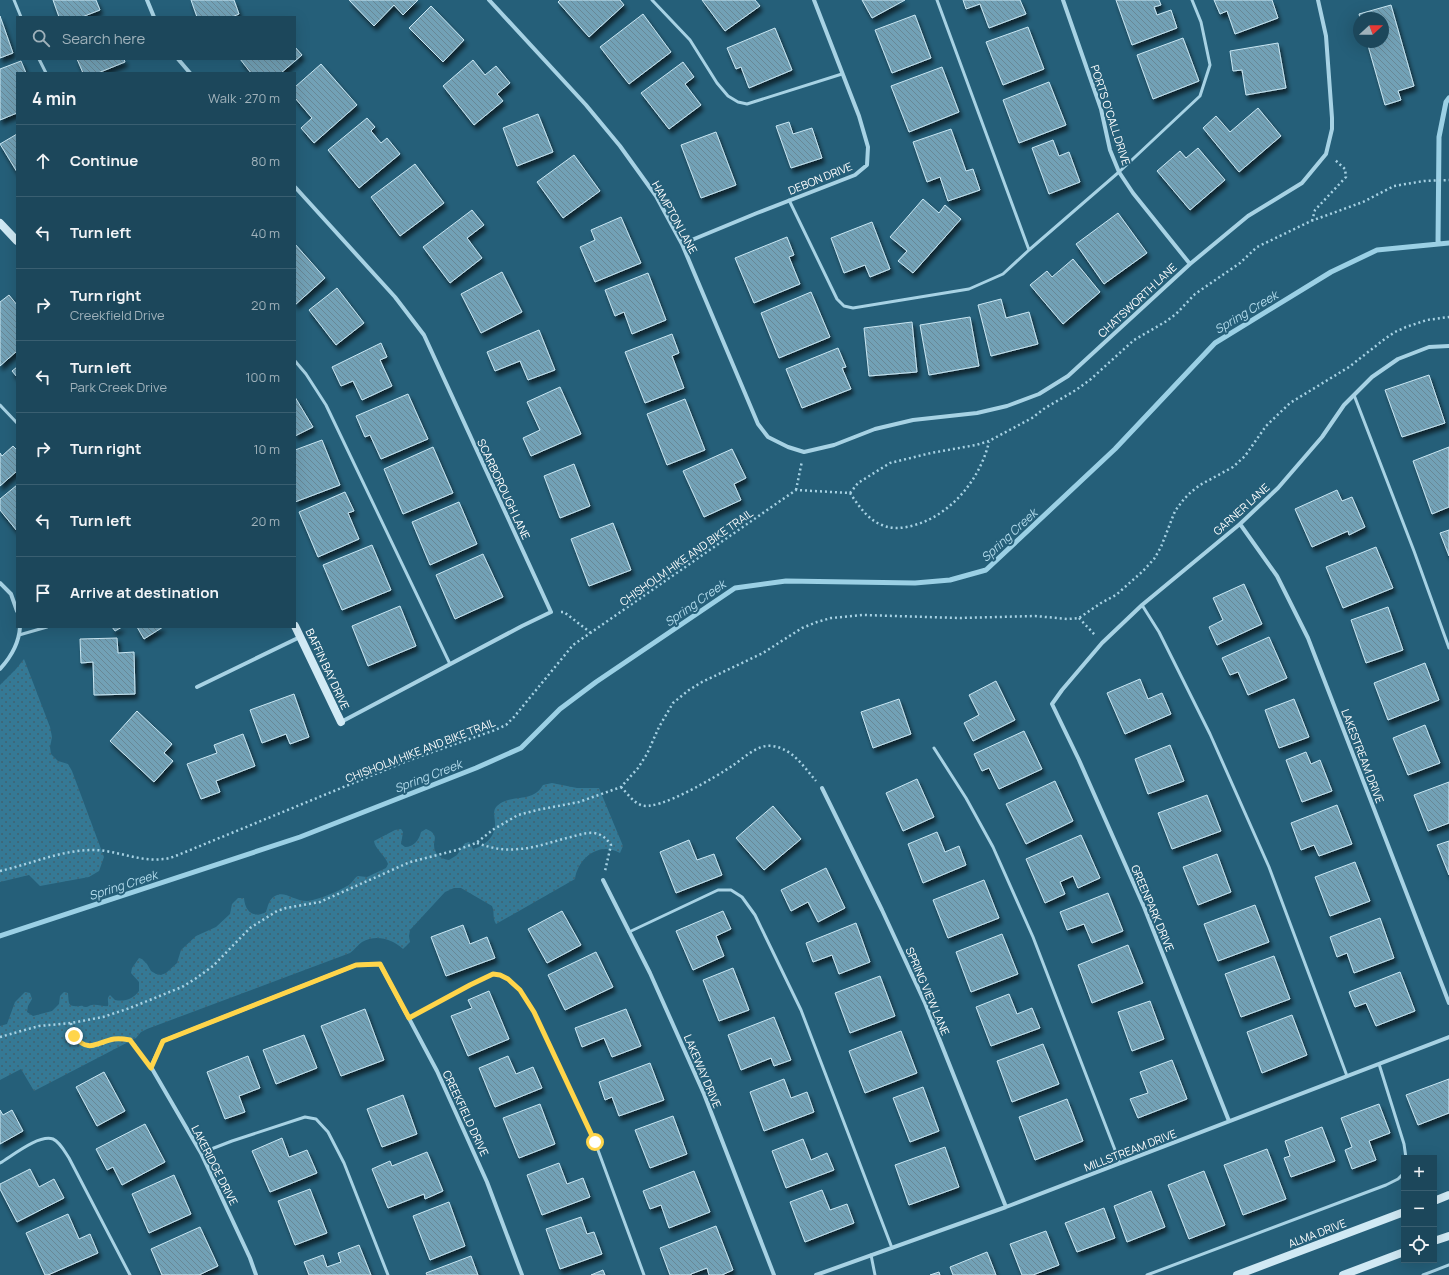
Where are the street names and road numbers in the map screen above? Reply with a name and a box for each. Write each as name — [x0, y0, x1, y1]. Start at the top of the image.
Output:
street label: PORTS O'CALL DRIVE — [1088, 63, 1134, 167]
street label: DEBON DRIVE — [786, 158, 854, 198]
street label: HAMPTON LANE — [649, 178, 701, 256]
street label: CHATSWORTH LANE — [1094, 260, 1180, 340]
street label: SCARBOROUGH LANE — [474, 436, 534, 542]
street label: GARNER LANE — [1210, 480, 1272, 538]
street label: CHISHOLM HIKE AND BIKE TRAIL — [616, 505, 756, 609]
street label: BAFFIN BAY DRIVE — [303, 626, 353, 712]
street label: LAKESTREAM DRIVE — [1338, 707, 1388, 805]
street label: CHISHOLM HIKE AND BIKE TRAIL — [343, 714, 497, 786]
street label: GREENPARK DRIVE — [1128, 862, 1178, 954]
street label: SPRING VIEW LANE — [903, 944, 953, 1038]
street label: LAKEWAY DRIVE — [681, 1032, 725, 1110]
street label: CREEKFIELD DRIVE — [439, 1068, 493, 1158]
street label: LAKERIDGE DRIVE — [188, 1122, 242, 1208]
street label: MILLSTREAM DRIVE — [1082, 1125, 1178, 1175]
street label: ALMA DRIVE — [1286, 1215, 1348, 1251]

